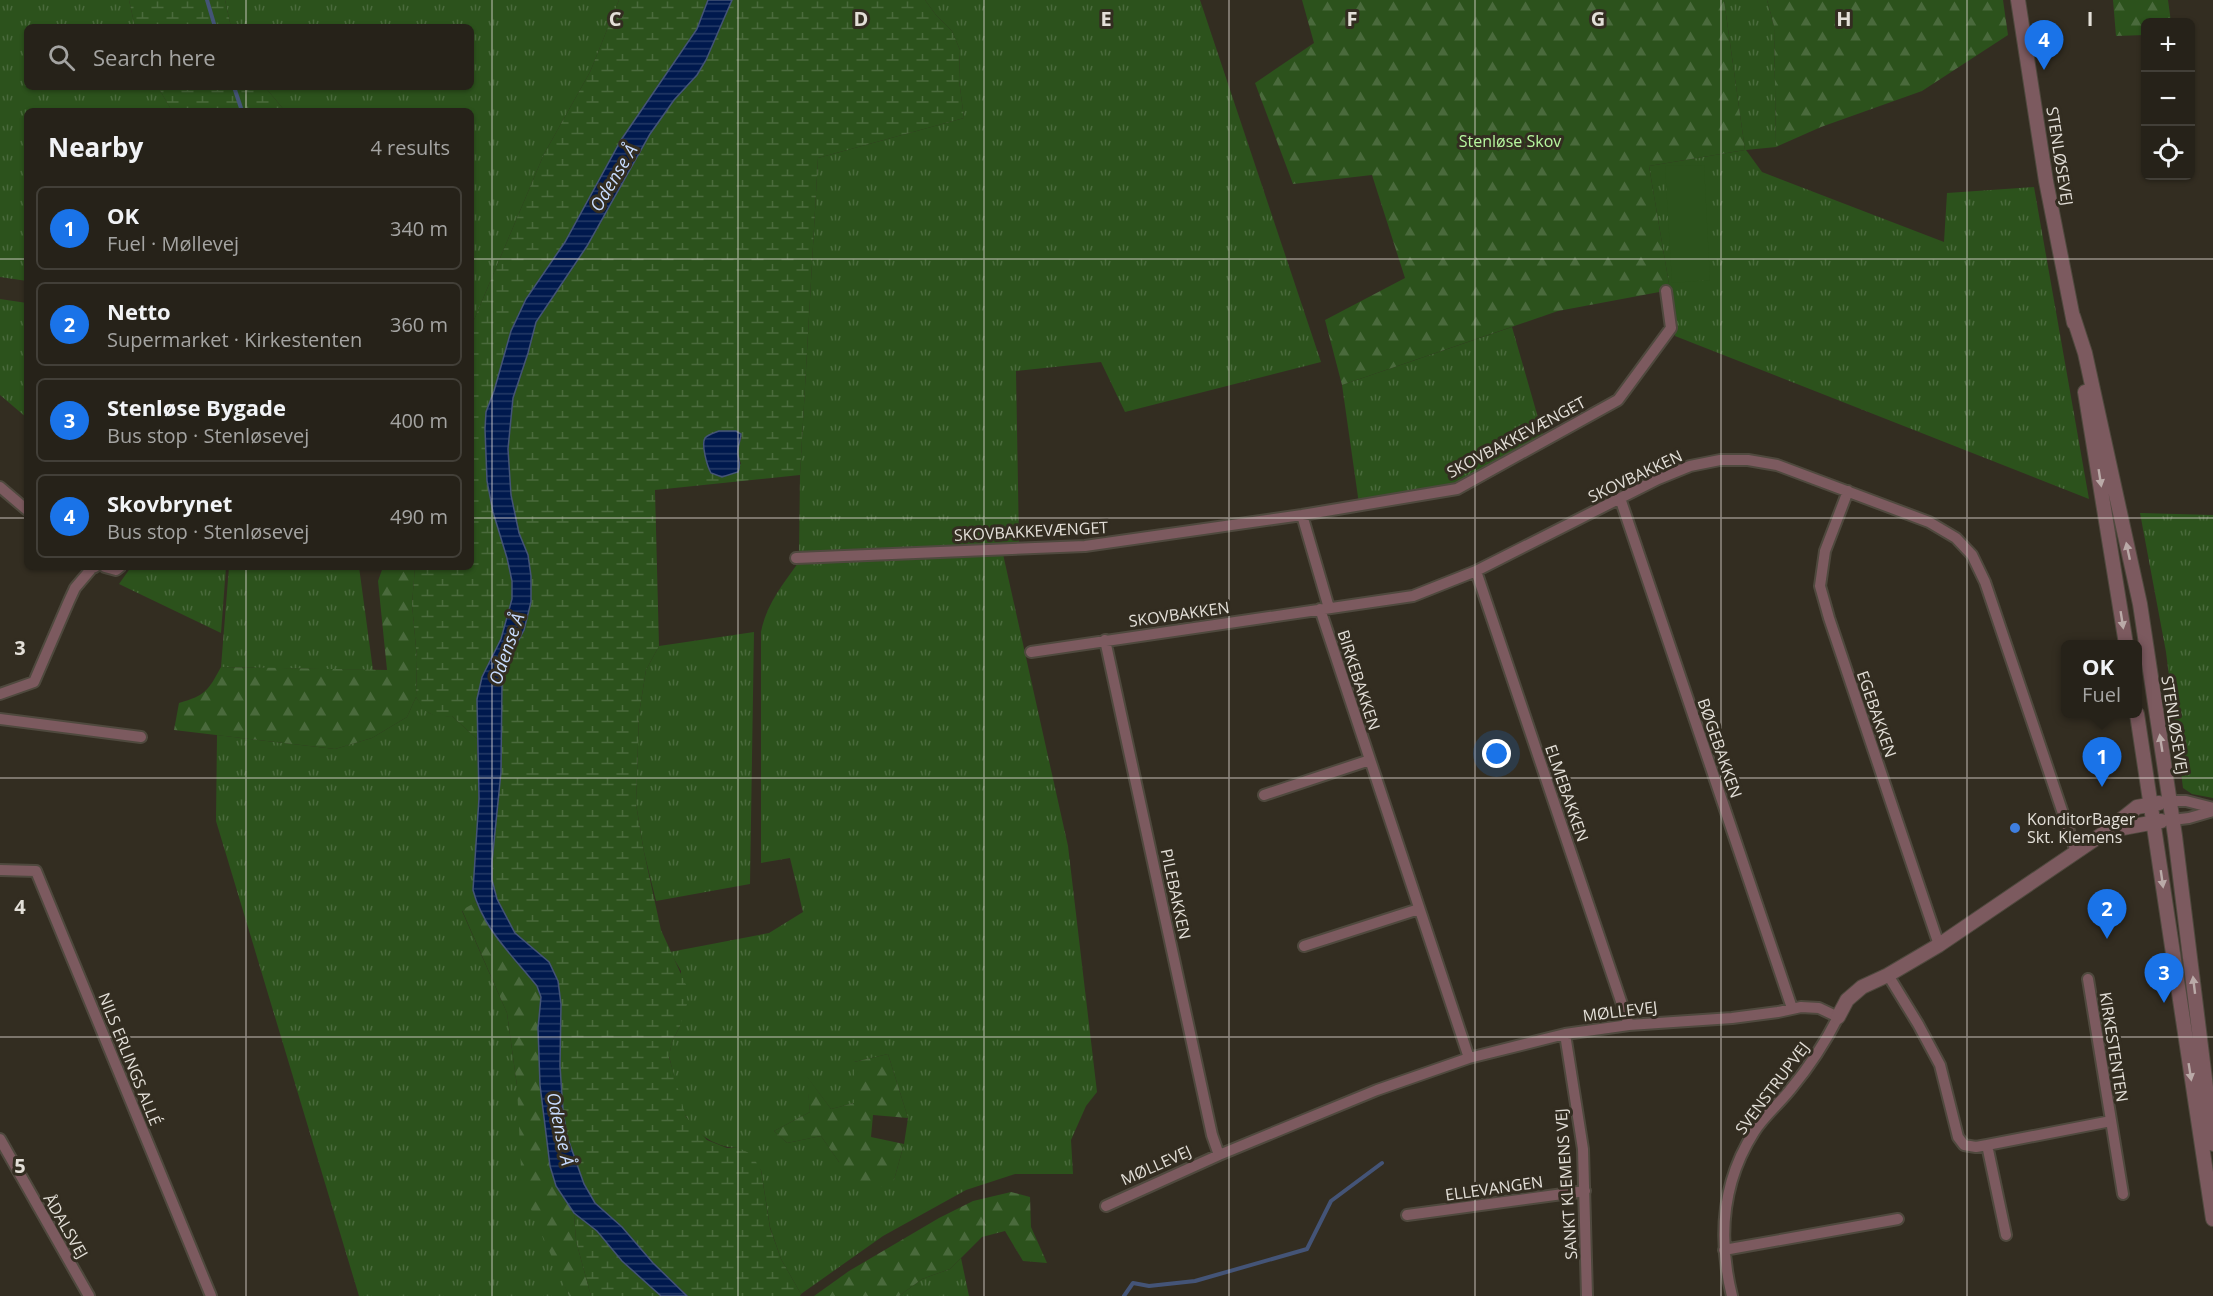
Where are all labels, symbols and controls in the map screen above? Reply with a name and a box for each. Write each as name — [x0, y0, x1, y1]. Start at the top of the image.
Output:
text: C — [609, 5, 622, 32]
text: D — [854, 5, 868, 32]
text: E — [1100, 5, 1112, 32]
text: F — [1347, 5, 1357, 32]
text: G — [1591, 5, 1605, 32]
text: H — [1836, 5, 1852, 32]
text: I — [2087, 5, 2093, 32]
map controls — [2141, 18, 2195, 180]
button: + — [2141, 18, 2195, 72]
pin: 4 — [2024, 20, 2064, 70]
search box — [24, 24, 474, 90]
icon: search — [45, 41, 78, 74]
text: Search here — [93, 42, 216, 72]
button: − — [2141, 72, 2195, 126]
street label: STENLØSEVEJ — [2041, 105, 2079, 207]
button: locate — [2141, 126, 2195, 180]
text: Nearby — [48, 129, 143, 165]
park label: Stenløse Skov — [1459, 130, 1561, 152]
text: 4 results — [370, 134, 450, 161]
water label: Odense Å — [584, 140, 643, 215]
text: OK — [107, 200, 139, 230]
text: 1 — [64, 215, 75, 242]
text: 340 m — [390, 215, 448, 242]
text: Fuel · Møllevej — [107, 230, 239, 257]
text: Netto — [107, 296, 171, 326]
text: 2 — [64, 311, 75, 338]
text: 360 m — [390, 311, 448, 338]
text: Supermarket · Kirkestenten — [107, 326, 362, 353]
street label: SKOVBAKKEVÆNGET — [1443, 391, 1589, 483]
text: Stenløse Bygade — [107, 392, 286, 422]
text: 3 — [64, 407, 75, 434]
text: 400 m — [390, 407, 448, 434]
text: Bus stop · Stenløsevej — [107, 422, 309, 449]
street label: SKOVBAKKEN — [1584, 445, 1686, 507]
one-way arrow — [2096, 468, 2105, 487]
text: Skovbrynet — [107, 488, 232, 518]
text: 4 — [64, 503, 75, 530]
text: 490 m — [390, 503, 448, 530]
street label: SKOVBAKKEVÆNGET — [953, 516, 1109, 546]
text: Bus stop · Stenløsevej — [107, 518, 309, 545]
one-way arrow — [2123, 541, 2132, 560]
street label: SKOVBAKKEN — [1127, 596, 1231, 632]
water label: Odense Å — [483, 610, 529, 688]
one-way arrow — [2118, 611, 2127, 630]
street label: BIRKEBAKKEN — [1332, 627, 1386, 733]
text: 3 — [14, 634, 26, 661]
popup — [2061, 640, 2142, 718]
text: OK — [2082, 651, 2114, 681]
street label: EGEBAKKEN — [1852, 668, 1902, 760]
street label: STENLØSEVEJ — [2156, 674, 2194, 776]
text: Fuel — [2082, 681, 2121, 708]
street label: BØGEBAKKEN — [1693, 695, 1747, 801]
one-way arrow — [2156, 733, 2165, 752]
pin: 1 — [2082, 738, 2122, 787]
your location — [1482, 739, 1511, 768]
street label: ELMEBAKKEN — [1540, 741, 1594, 845]
place label: KonditorBager Skt. Klemens — [2027, 808, 2136, 848]
marker: KonditorBager Skt. Klemens — [2008, 821, 2022, 835]
street label: PILEBAKKEN — [1156, 847, 1196, 941]
one-way arrow — [2157, 870, 2166, 889]
pin: 2 — [2088, 890, 2126, 939]
text: 4 — [14, 893, 26, 920]
pin: 3 — [2144, 954, 2184, 1003]
one-way arrow — [2189, 975, 2198, 994]
street label: NILS ERLINGS ALLÉ — [93, 989, 167, 1129]
street label: KIRKESTENTEN — [2094, 990, 2134, 1104]
street label: MØLLEVEJ — [1581, 996, 1659, 1026]
street label: SVENSTRUPVEJ — [1730, 1037, 1814, 1139]
one-way arrow — [2186, 1062, 2195, 1081]
water label: Odense Å — [542, 1090, 580, 1168]
street label: SANKT KLEMENS VEJ — [1550, 1108, 1582, 1260]
street label: MØLLEVEJ — [1117, 1140, 1195, 1190]
text: 5 — [14, 1152, 26, 1179]
street label: ELLEVANGEN — [1444, 1170, 1544, 1206]
street label: ÅDALSVEJ — [39, 1189, 93, 1263]

